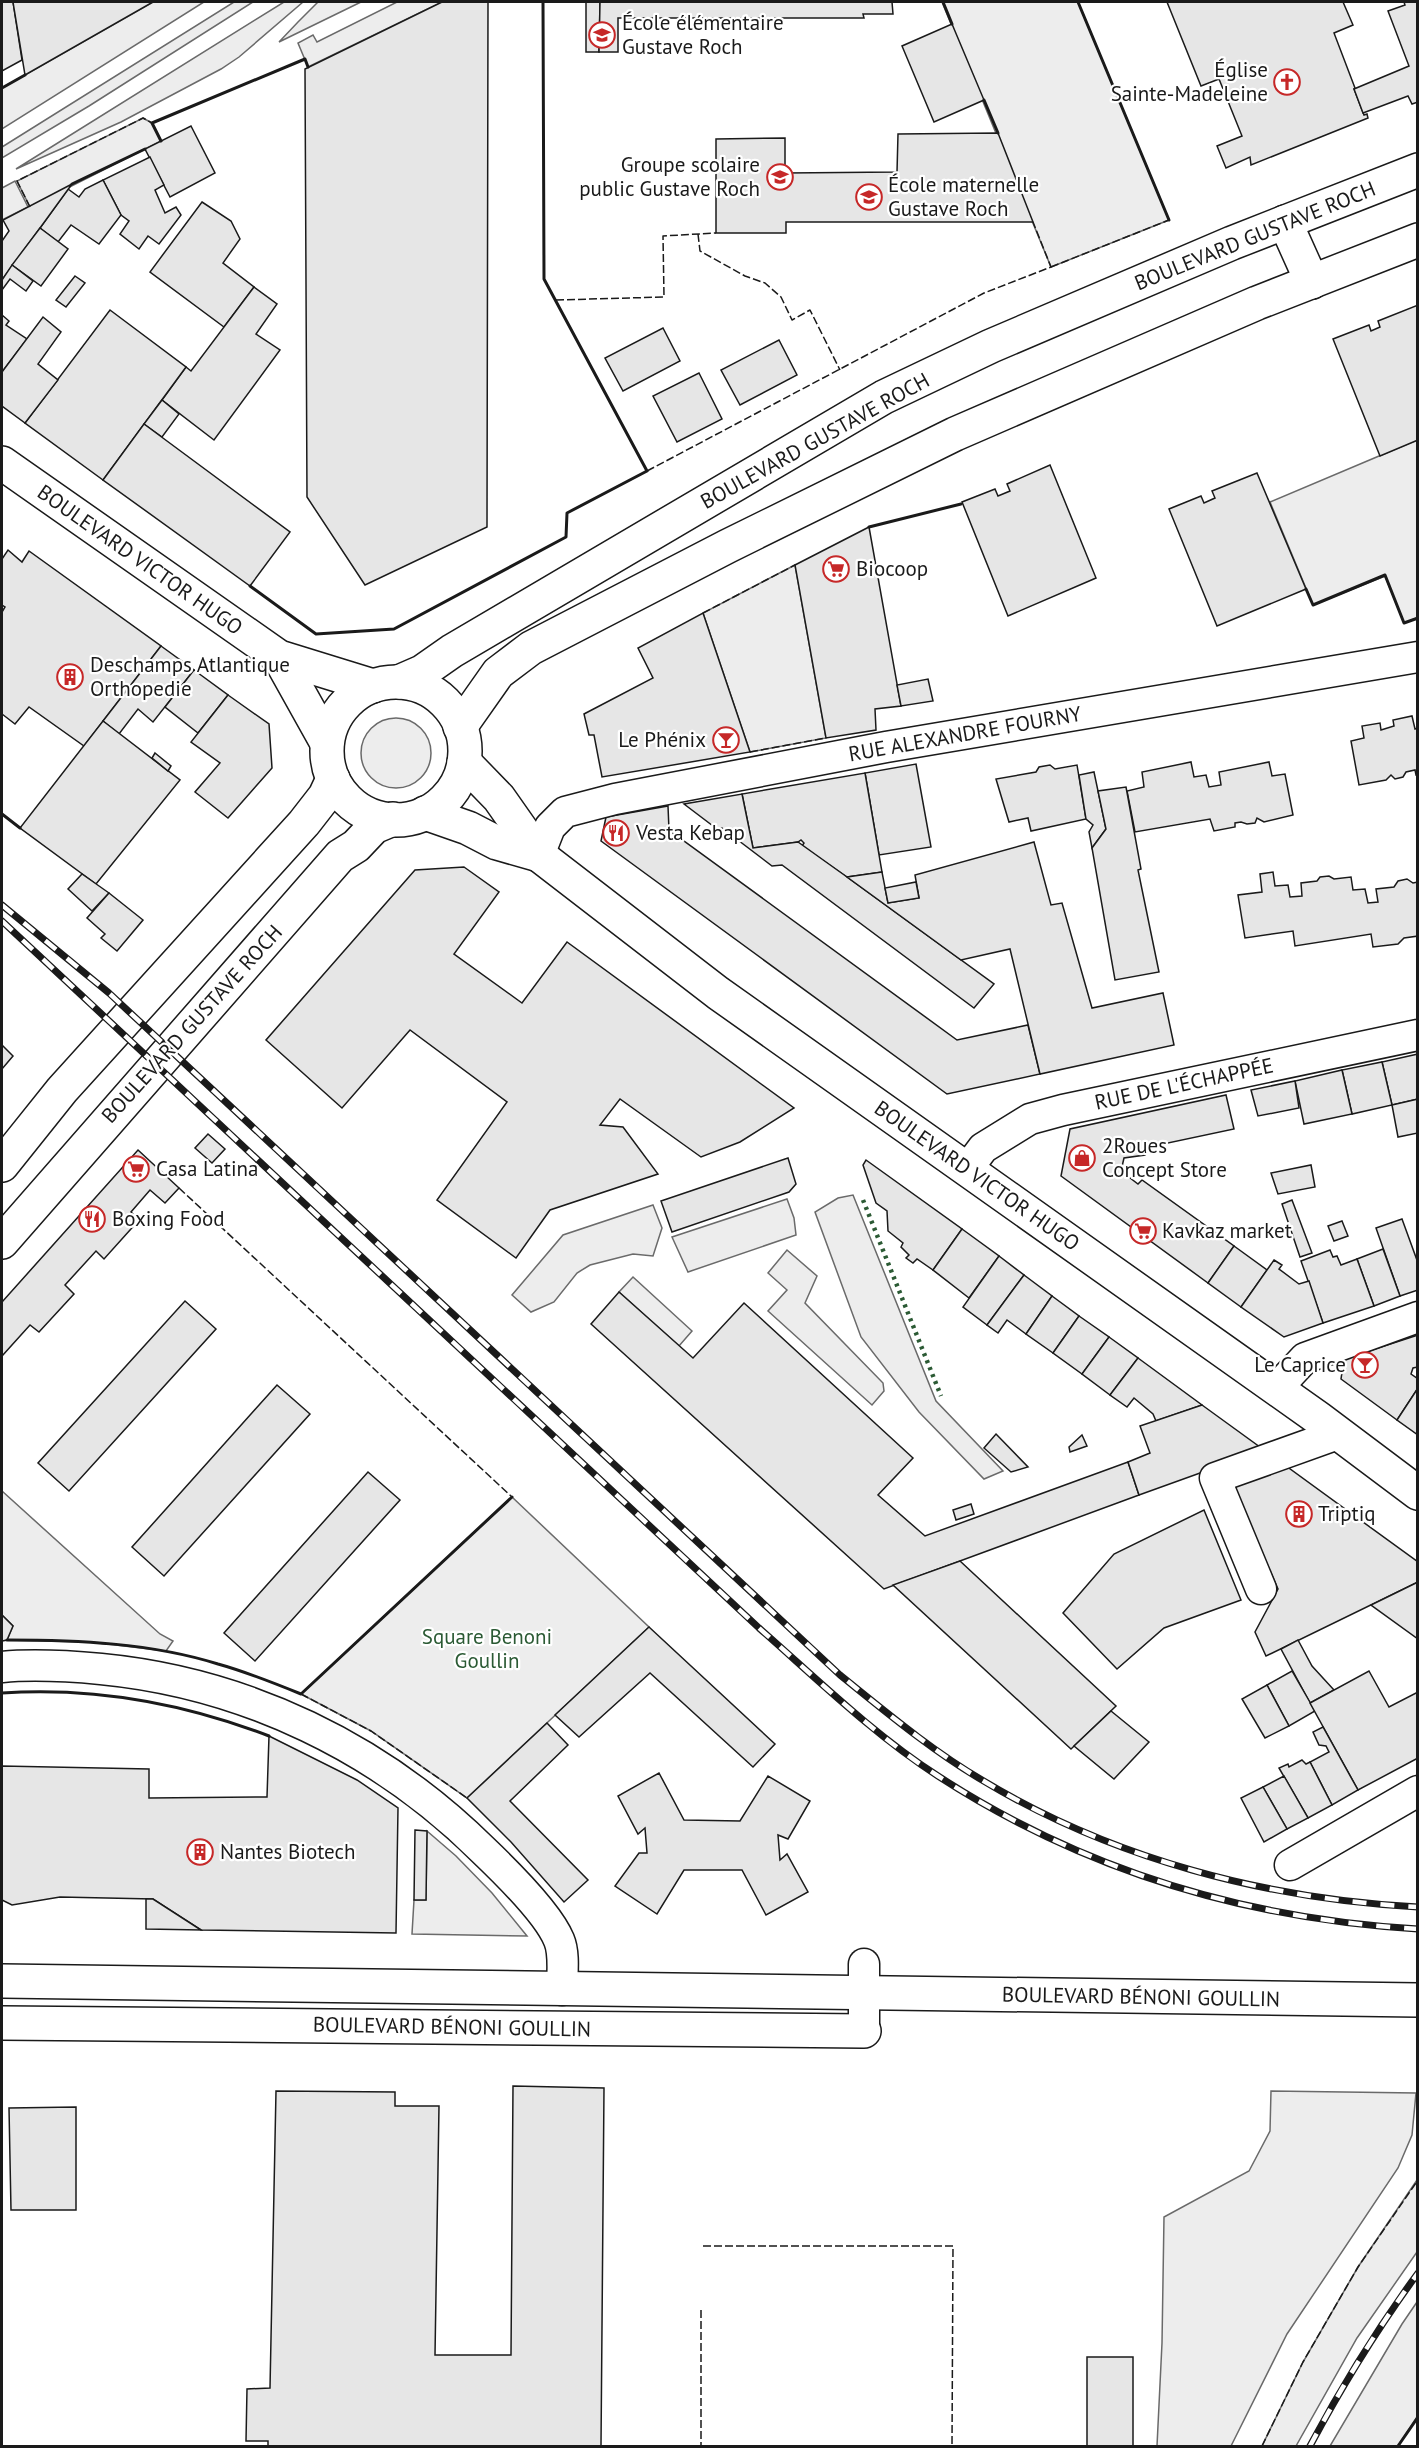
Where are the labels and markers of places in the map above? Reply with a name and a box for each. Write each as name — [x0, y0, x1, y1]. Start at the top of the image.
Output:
place label: École élémentaire Gustave Roch — [622, 9, 784, 60]
school or university icon: École élémentaire Gustave Roch — [587, 20, 617, 50]
place label: Église Sainte-Madeleine — [1111, 56, 1268, 107]
church icon: Église Sainte-Madeleine — [1272, 67, 1302, 97]
place label: Groupe scolaire public Gustave Roch — [579, 151, 760, 202]
school or university icon: Groupe scolaire public Gustave Roch — [765, 162, 795, 192]
place label: École maternelle Gustave Roch — [888, 171, 1039, 222]
school or university icon: École maternelle Gustave Roch — [854, 182, 884, 212]
supermarket icon: Biocoop — [821, 554, 851, 584]
place label: Biocoop — [856, 555, 928, 582]
place label: Deschamps Atlantique Orthopedie — [90, 651, 290, 702]
building icon: Deschamps Atlantique Orthopedie — [55, 662, 85, 692]
bar icon: Le Phénix — [711, 725, 741, 755]
place label: Le Phénix — [618, 726, 706, 753]
restaurant icon: Vesta Kebap — [601, 818, 631, 848]
place label: Vesta Kebap — [635, 819, 745, 846]
place label: 2Roues Concept Store — [1102, 1132, 1227, 1183]
shop icon: 2Roues Concept Store — [1067, 1143, 1097, 1173]
supermarket icon: Casa Latina — [121, 1154, 151, 1184]
place label: Casa Latina — [156, 1155, 258, 1182]
restaurant icon: Boxing Food — [77, 1204, 107, 1234]
place label: Boxing Food — [112, 1205, 225, 1232]
supermarket icon: Kavkaz market — [1128, 1216, 1158, 1246]
place label: Kavkaz market — [1162, 1217, 1292, 1244]
bar icon: Le Caprice — [1350, 1350, 1380, 1380]
place label: Le Caprice — [1254, 1351, 1346, 1378]
building icon: Triptiq — [1284, 1499, 1314, 1529]
place label: Triptiq — [1318, 1500, 1376, 1527]
building icon: Nantes Biotech — [185, 1837, 215, 1867]
place label: Nantes Biotech — [220, 1838, 355, 1865]

